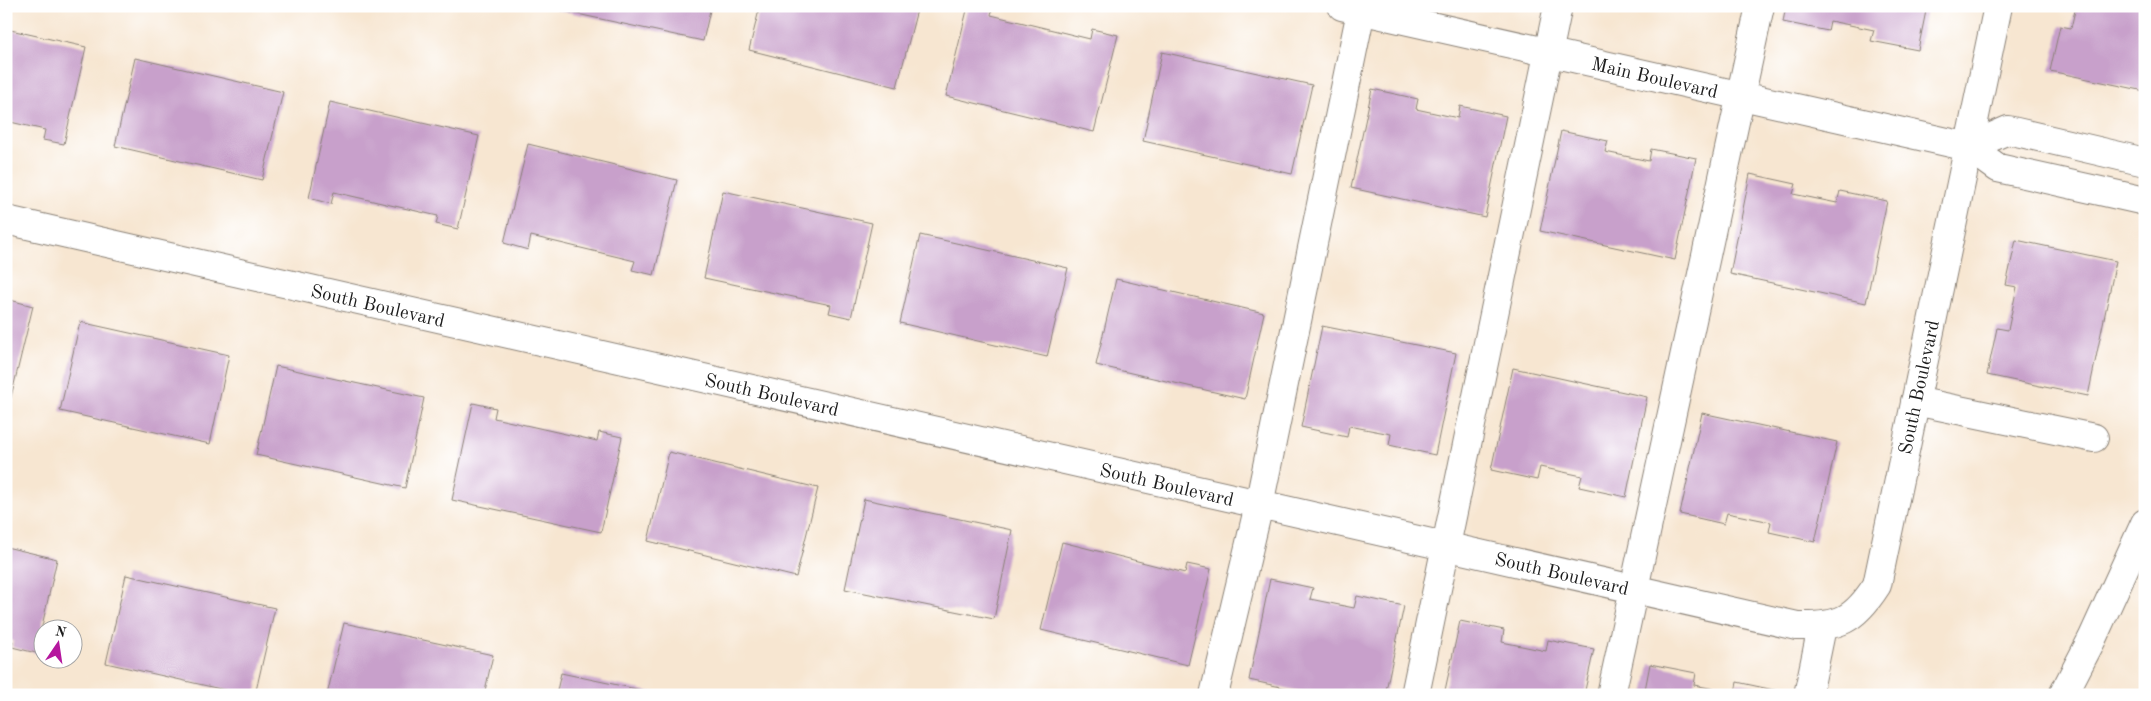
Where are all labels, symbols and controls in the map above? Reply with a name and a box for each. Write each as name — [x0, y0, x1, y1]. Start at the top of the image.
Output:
street label: Main Boulevard — [1589, 56, 1720, 103]
street label: South Boulevard — [309, 283, 446, 332]
street label: South Boulevard — [1897, 319, 1944, 456]
street label: South Boulevard — [703, 372, 840, 421]
street label: South Boulevard — [1098, 462, 1235, 511]
street label: South Boulevard — [1493, 551, 1630, 600]
north arrow — [32, 618, 82, 668]
text: N — [54, 624, 68, 640]

